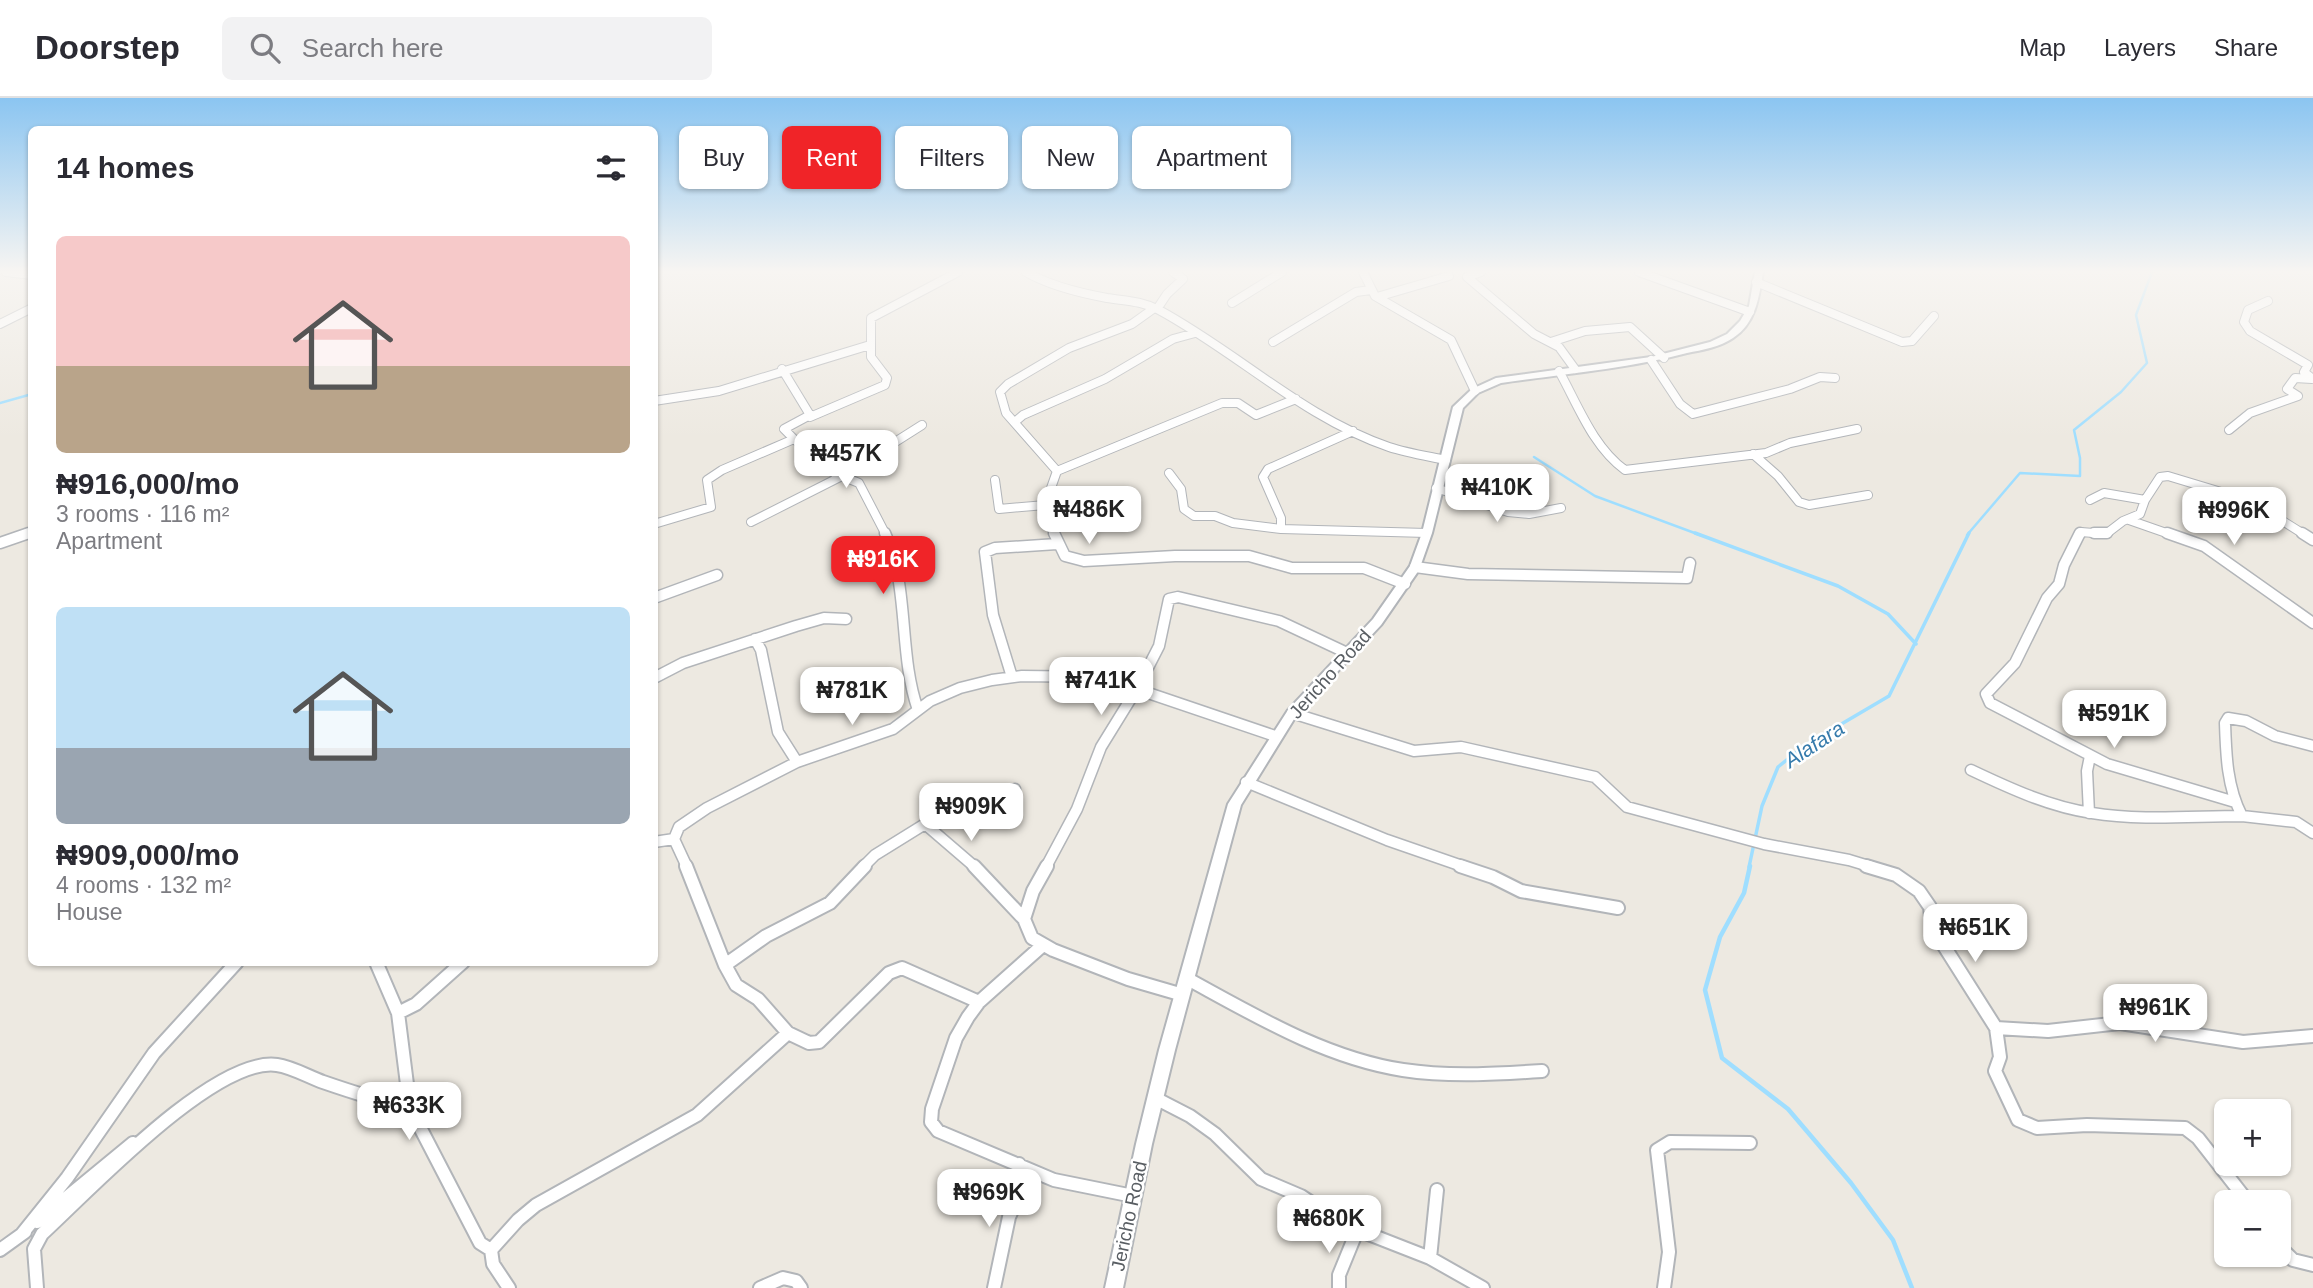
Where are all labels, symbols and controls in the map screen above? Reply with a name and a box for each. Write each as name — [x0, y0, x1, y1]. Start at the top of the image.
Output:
search box — [222, 17, 712, 80]
text: Doorstep — [35, 29, 180, 66]
icon: search — [246, 29, 284, 67]
text: Search here — [302, 33, 444, 63]
text: Map — [2019, 34, 2066, 61]
text: Layers — [2104, 34, 2176, 61]
text: Share — [2214, 34, 2278, 61]
chip: Buy — [679, 126, 768, 189]
chip: Rent — [782, 126, 881, 189]
chip: Filters — [895, 126, 1008, 189]
chip: New — [1022, 126, 1118, 189]
chip: Apartment — [1132, 126, 1291, 189]
icon: filters — [592, 149, 630, 187]
text: 14 homes — [56, 151, 194, 184]
icon: home — [280, 282, 406, 408]
pin: ₦457K — [797, 430, 895, 490]
text: ₦457K — [810, 440, 882, 466]
pin: ₦410K — [1448, 464, 1546, 524]
text: ₦916,000/mo — [56, 467, 239, 500]
text: ₦410K — [1461, 474, 1533, 500]
pin: ₦486K — [1040, 486, 1138, 546]
pin: ₦996K — [2185, 488, 2283, 547]
text: ₦486K — [1053, 496, 1125, 522]
text: ₦996K — [2198, 497, 2270, 523]
text: 3 rooms · 116 m² — [56, 501, 229, 527]
text: Apartment — [56, 528, 162, 554]
pin: ₦916K — [834, 536, 932, 596]
text: ₦916K — [847, 546, 919, 572]
street label: Jericho Road — [1285, 625, 1375, 723]
icon: home — [280, 653, 406, 779]
pin: ₦741K — [1052, 658, 1150, 717]
text: ₦741K — [1065, 667, 1137, 693]
pin: ₦781K — [803, 668, 901, 727]
text: ₦781K — [816, 677, 888, 703]
pin: ₦591K — [2065, 690, 2163, 750]
text: ₦591K — [2078, 700, 2150, 726]
water label: Alafara — [1778, 716, 1848, 773]
pin: ₦909K — [922, 784, 1020, 843]
text: ₦909K — [935, 793, 1007, 819]
text: ₦909,000/mo — [56, 838, 239, 871]
text: 4 rooms · 132 m² — [56, 872, 231, 898]
text: House — [56, 899, 122, 925]
pin: ₦651K — [1926, 904, 2024, 964]
text: ₦651K — [1939, 914, 2011, 940]
pin: ₦961K — [2106, 984, 2204, 1044]
text: ₦961K — [2119, 994, 2191, 1020]
pin: ₦633K — [360, 1082, 458, 1142]
text: ₦633K — [373, 1092, 445, 1118]
map controls — [2214, 1099, 2291, 1267]
button: + — [2214, 1099, 2291, 1176]
street label: Jericho Road — [1107, 1159, 1151, 1273]
pin: ₦969K — [940, 1170, 1038, 1229]
text: ₦969K — [953, 1179, 1025, 1205]
button: − — [2214, 1190, 2291, 1267]
pin: ₦680K — [1280, 1196, 1378, 1255]
text: ₦680K — [1293, 1205, 1365, 1231]

